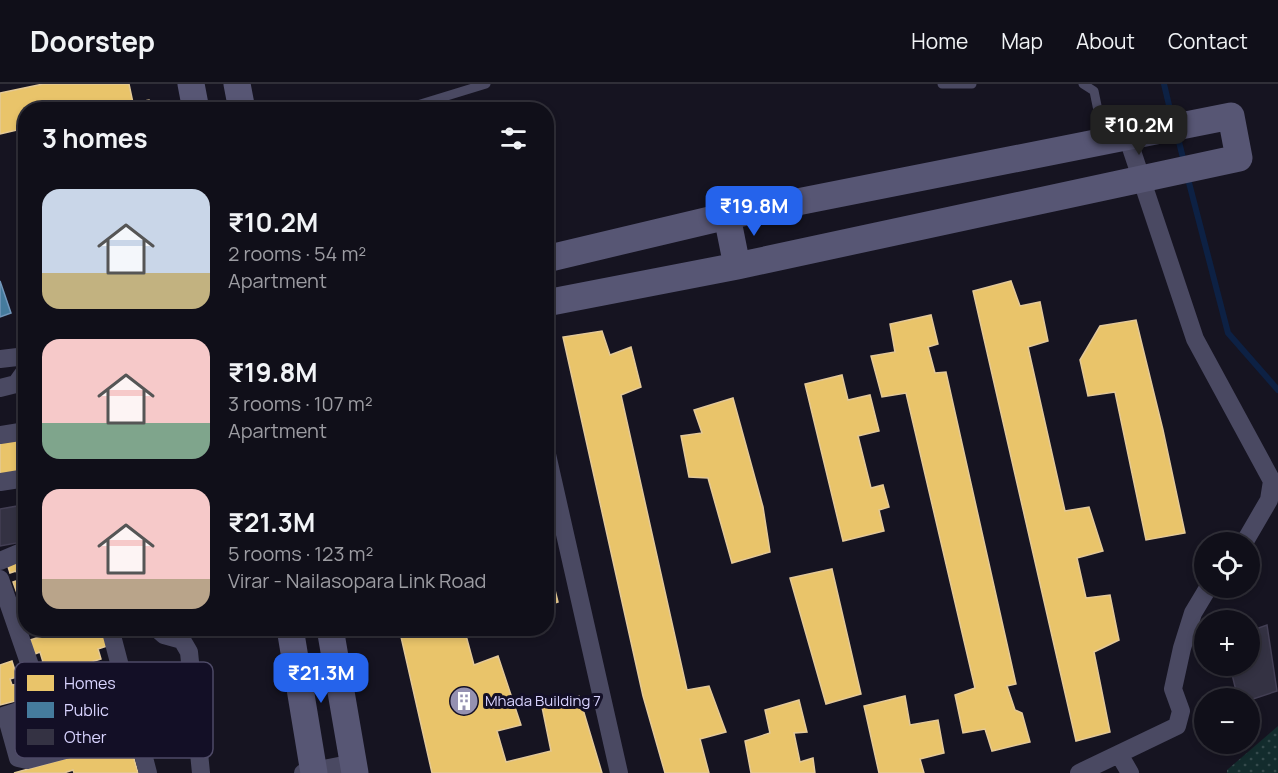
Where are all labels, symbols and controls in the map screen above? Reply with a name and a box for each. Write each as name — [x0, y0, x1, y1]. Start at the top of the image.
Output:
text: Doorstep — [30, 22, 155, 60]
text: Home — [911, 27, 968, 55]
text: Map — [1001, 27, 1043, 55]
text: About — [1076, 27, 1135, 55]
text: Contact — [1168, 27, 1248, 55]
pin: ₹10.2M — [1090, 105, 1188, 156]
text: ₹10.2M — [1104, 111, 1174, 138]
text: 3 homes — [42, 120, 148, 156]
icon: filters — [497, 122, 530, 155]
pin: ₹19.8M — [705, 186, 803, 237]
text: ₹19.8M — [720, 192, 788, 219]
text: ₹10.2M — [228, 204, 318, 240]
icon: home — [90, 213, 162, 285]
text: 2 rooms · 54 m² — [228, 240, 366, 267]
text: Apartment — [228, 267, 327, 294]
text: ₹19.8M — [228, 354, 318, 390]
icon: home — [90, 363, 162, 435]
text: 3 rooms · 107 m² — [228, 390, 373, 417]
text: Apartment — [228, 417, 327, 444]
text: ₹21.3M — [228, 504, 315, 540]
icon: home — [90, 513, 162, 585]
map controls — [1194, 532, 1260, 754]
button: locate — [1194, 532, 1260, 598]
text: 5 rooms · 123 m² — [228, 540, 373, 567]
text: Virar - Nailasopara Link Road — [228, 567, 486, 594]
button: + — [1194, 610, 1260, 676]
pin: ₹21.3M — [272, 653, 370, 704]
text: ₹21.3M — [287, 659, 355, 686]
legend — [15, 662, 213, 758]
text: Homes — [64, 672, 116, 694]
building icon: Mhada Building 7 — [448, 685, 480, 717]
button: − — [1194, 688, 1260, 754]
place label: Mhada Building 7 — [485, 690, 601, 711]
text: Public — [64, 699, 109, 721]
text: Other — [64, 726, 107, 748]

